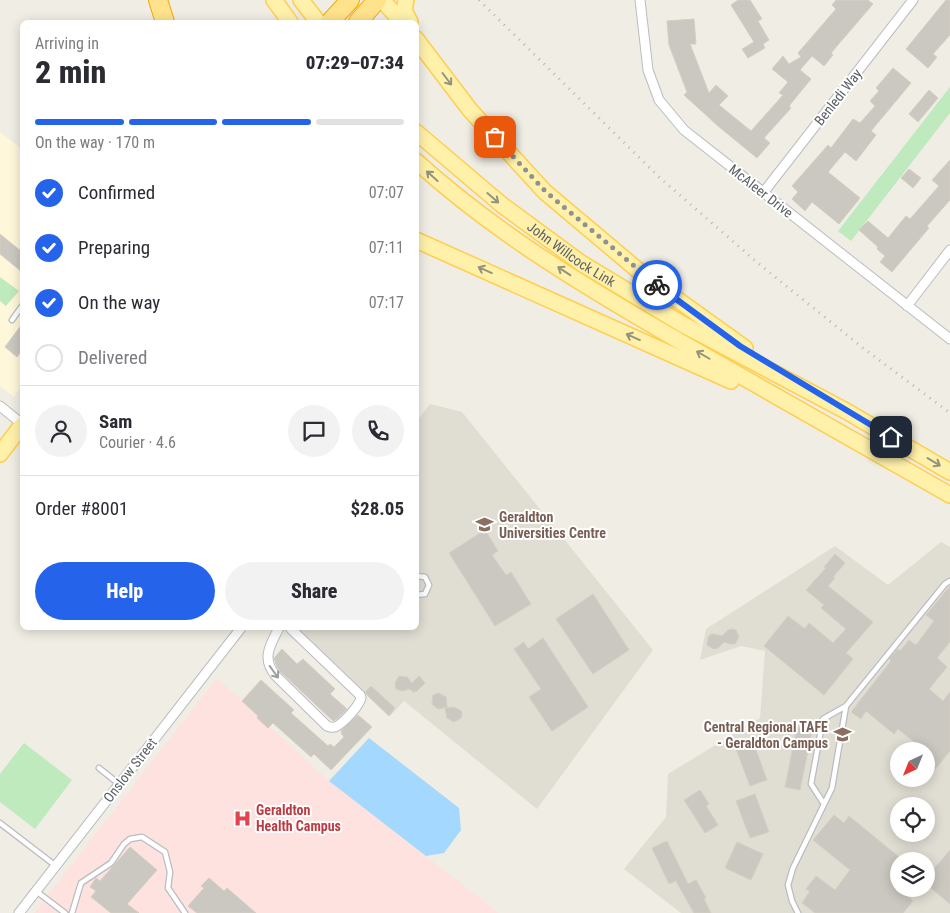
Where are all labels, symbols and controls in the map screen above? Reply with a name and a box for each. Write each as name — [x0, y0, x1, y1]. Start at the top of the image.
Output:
text: Arriving in — [35, 34, 99, 53]
text: 07:29–07:34 — [306, 51, 404, 74]
text: 2 min — [35, 53, 106, 91]
street label: Benledi Way — [811, 66, 865, 128]
one-way arrow — [441, 72, 452, 85]
pin — [474, 116, 516, 158]
icon: bag — [481, 123, 509, 151]
text: On the way · 170 m — [35, 133, 155, 152]
street label: McAleer Drive — [726, 161, 797, 221]
one-way arrow — [426, 170, 439, 182]
icon: check — [35, 179, 63, 207]
text: Confirmed — [78, 181, 155, 204]
text: 07:07 — [369, 183, 404, 202]
one-way arrow — [486, 192, 499, 204]
street label: John Willcock Link — [524, 218, 619, 290]
icon: check — [35, 234, 63, 262]
text: Preparing — [78, 236, 150, 259]
text: 07:11 — [369, 238, 404, 257]
courier — [632, 260, 682, 310]
one-way arrow — [478, 265, 493, 275]
one-way arrow — [557, 265, 571, 275]
icon: bike — [643, 271, 671, 299]
icon: check — [35, 289, 63, 317]
text: On the way — [78, 291, 160, 314]
text: 07:17 — [369, 293, 404, 312]
one-way arrow — [626, 332, 641, 341]
text: Delivered — [78, 346, 147, 369]
one-way arrow — [696, 349, 710, 359]
button: person — [35, 405, 87, 457]
button: chat — [288, 405, 340, 457]
button: phone — [352, 405, 404, 457]
text: Sam — [99, 410, 132, 433]
pin — [870, 416, 912, 458]
icon: home — [877, 423, 905, 451]
text: Courier · 4.6 — [99, 433, 176, 452]
one-way arrow — [926, 458, 940, 468]
text: Order #8001 — [35, 497, 128, 520]
text: $28.05 — [350, 497, 404, 520]
place label: Geraldton Universities Centre — [499, 509, 606, 541]
school or university icon: Geraldton Universities Centre — [475, 515, 495, 535]
button: Help — [35, 562, 215, 620]
button: Share — [225, 562, 404, 620]
one-way arrow — [269, 665, 279, 679]
place label: Central Regional TAFE - Geraldton Campus — [704, 719, 828, 751]
school or university icon: Central Regional TAFE - Geraldton Campus — [832, 725, 852, 745]
street label: Onslow Street — [100, 735, 160, 805]
north arrow — [890, 742, 935, 788]
map controls — [890, 742, 935, 897]
button: locate — [890, 797, 935, 842]
place label: Geraldton Health Campus — [256, 802, 341, 834]
hospital icon: Geraldton Health Campus — [232, 808, 252, 828]
button: layers — [890, 852, 935, 897]

